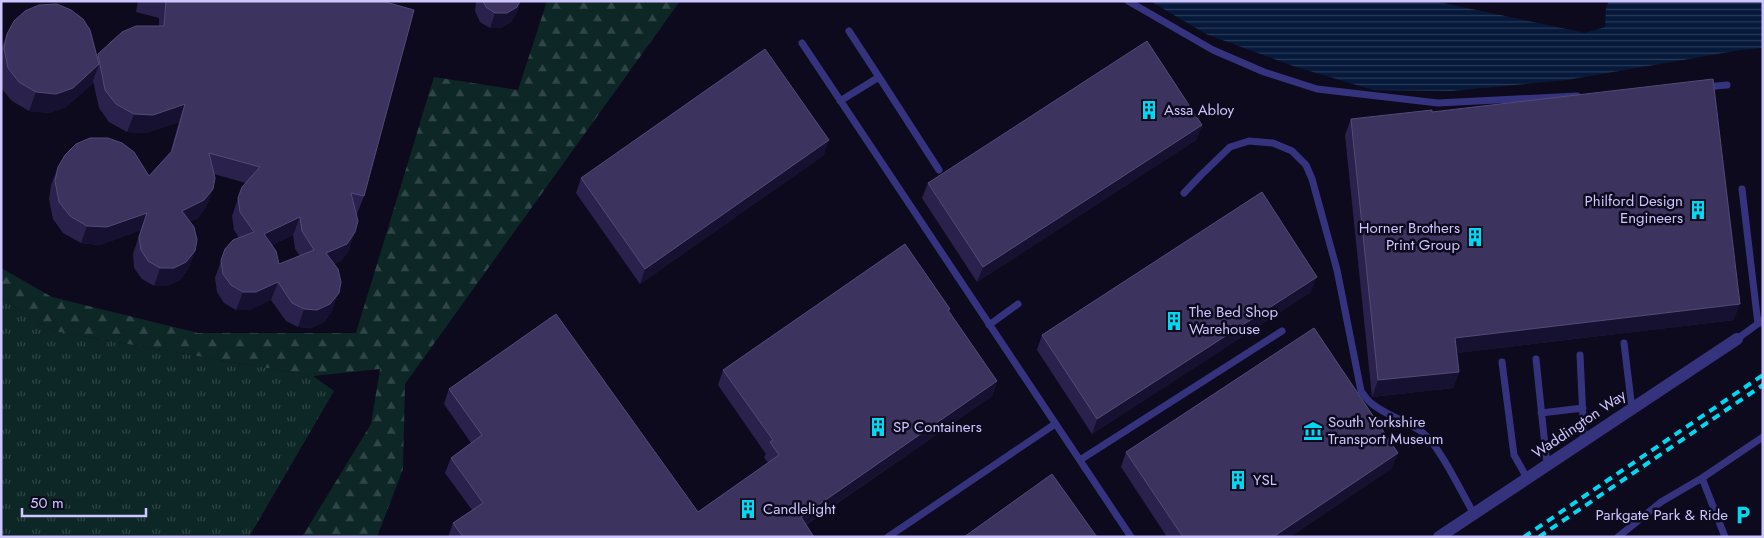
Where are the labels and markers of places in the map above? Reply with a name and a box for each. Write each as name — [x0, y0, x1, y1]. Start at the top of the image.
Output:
building icon: Assa Abloy — [1138, 99, 1160, 121]
place label: Assa Abloy — [1164, 99, 1235, 121]
place label: Philford Design Engineers — [1585, 190, 1683, 229]
building icon: Philford Design Engineers — [1687, 199, 1709, 221]
place label: Horner Brothers Print Group — [1359, 217, 1460, 256]
building icon: Horner Brothers Print Group — [1464, 226, 1486, 248]
place label: The Bed Shop Warehouse — [1189, 301, 1279, 340]
building icon: The Bed Shop Warehouse — [1163, 310, 1185, 332]
place label: South Yorkshire Transport Museum — [1328, 411, 1443, 450]
building icon: SP Containers — [867, 416, 889, 438]
place label: SP Containers — [893, 416, 982, 438]
museum icon: South Yorkshire Transport Museum — [1302, 420, 1324, 442]
building icon: YSL — [1227, 469, 1249, 491]
place label: YSL — [1253, 469, 1277, 491]
building icon: Candlelight — [737, 498, 759, 520]
place label: Candlelight — [763, 498, 836, 520]
place label: Parkgate Park & Ride — [1595, 504, 1728, 526]
parking icon: Parkgate Park & Ride — [1732, 504, 1754, 526]

